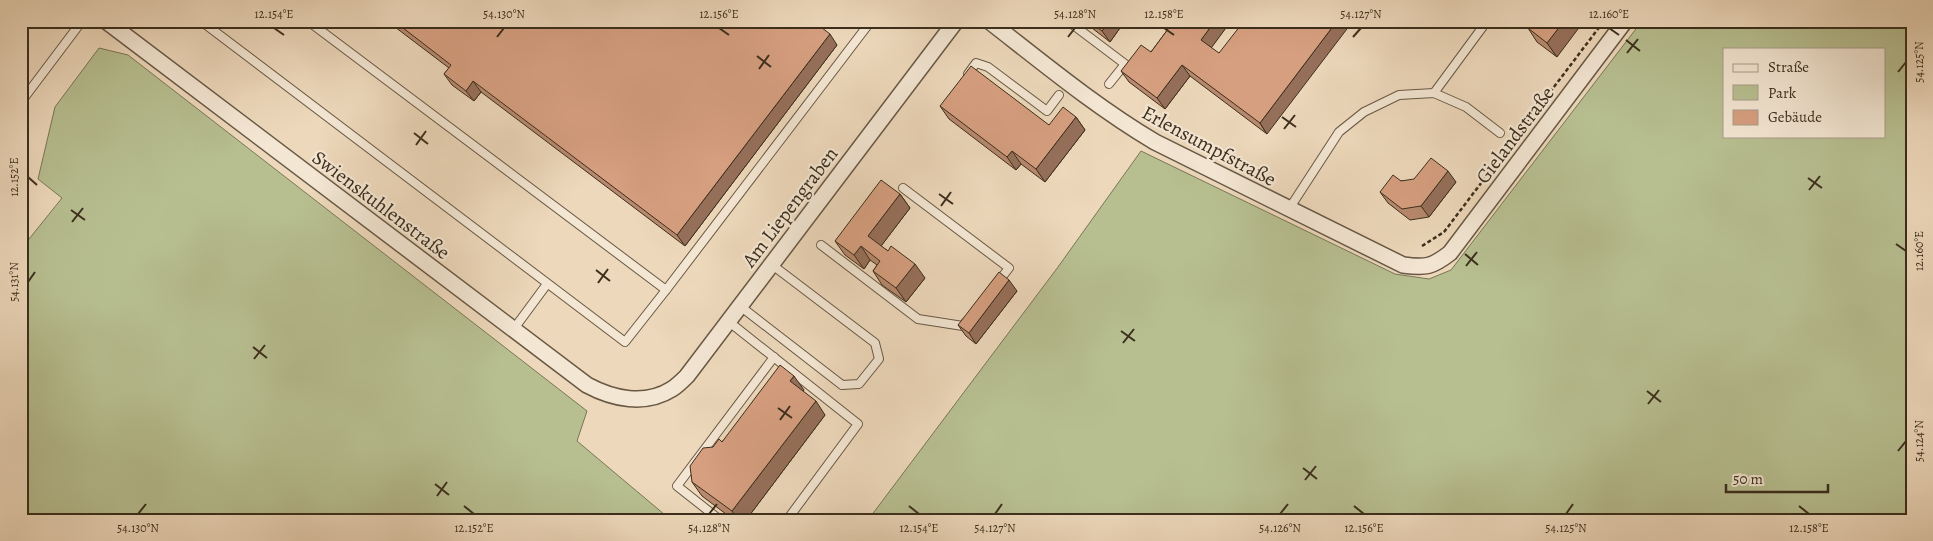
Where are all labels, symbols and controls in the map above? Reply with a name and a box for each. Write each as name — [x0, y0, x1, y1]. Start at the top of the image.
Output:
text: 12.154°E — [255, 6, 293, 22]
text: 54.130°N — [483, 6, 525, 22]
text: 12.156°E — [700, 6, 739, 22]
text: 54.128°N — [1054, 6, 1096, 22]
text: 12.158°E — [1144, 6, 1184, 22]
text: 54.127°N — [1340, 6, 1382, 22]
text: 12.160°E — [1589, 6, 1629, 22]
text: 54.125°N — [1911, 41, 1927, 83]
legend — [1723, 48, 1886, 138]
text: Straße — [1768, 57, 1809, 77]
street label: Gielandstraße — [1469, 81, 1561, 189]
text: Park — [1768, 83, 1797, 103]
street label: Erlensumpfstraße — [1137, 99, 1281, 193]
text: Gebäude — [1768, 107, 1822, 127]
street label: Am Liepengraben — [735, 141, 844, 273]
street label: Swienskuhlenstraße — [306, 144, 456, 266]
text: 12.152°E — [6, 157, 22, 197]
text: 12.160°E — [1911, 231, 1927, 271]
text: 54.131°N — [6, 262, 22, 302]
text: 54.124°N — [1911, 420, 1927, 462]
scale bar — [1726, 461, 1828, 493]
text: 50 m — [1733, 469, 1763, 489]
text: 54.130°N — [117, 520, 159, 536]
text: 12.152°E — [454, 520, 494, 536]
text: 54.128°N — [688, 520, 730, 536]
text: 12.154°E — [900, 520, 938, 536]
text: 54.127°N — [974, 520, 1016, 536]
text: 54.126°N — [1259, 520, 1301, 536]
text: 12.156°E — [1345, 520, 1384, 536]
text: 54.125°N — [1545, 520, 1587, 536]
text: 12.158°E — [1789, 520, 1829, 536]

